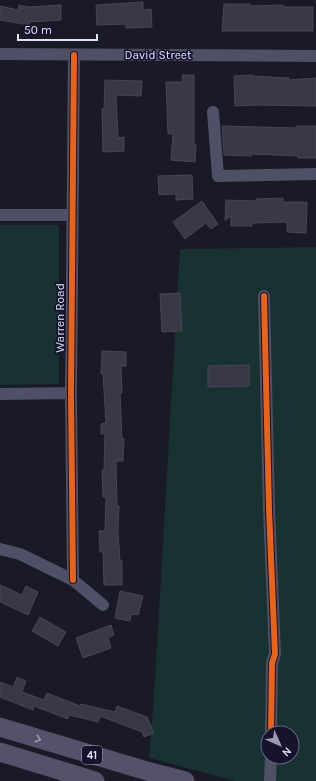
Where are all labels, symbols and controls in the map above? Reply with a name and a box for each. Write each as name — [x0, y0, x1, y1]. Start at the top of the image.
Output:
scale bar — [18, 16, 97, 42]
text: 50 m — [24, 23, 52, 37]
street label: David Street — [124, 48, 192, 62]
street label: Warren Road — [53, 283, 67, 353]
north arrow — [260, 725, 300, 765]
one-way arrow — [34, 734, 41, 742]
text: N — [279, 744, 294, 759]
road number: 41 — [82, 746, 102, 764]

